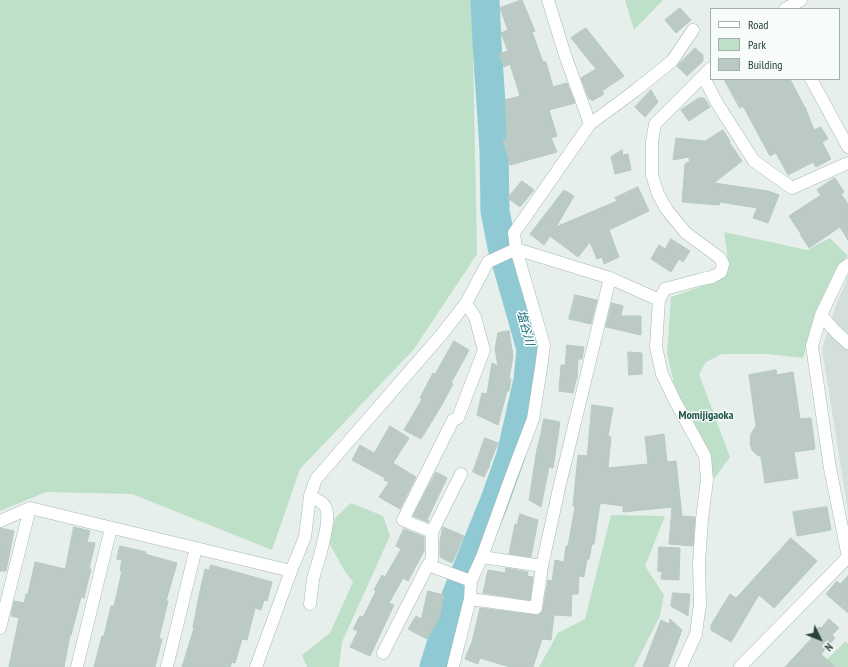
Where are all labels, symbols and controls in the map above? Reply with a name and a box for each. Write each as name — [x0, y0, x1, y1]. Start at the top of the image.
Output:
legend — [710, 8, 840, 80]
text: Road — [748, 17, 768, 32]
text: Park — [748, 37, 766, 52]
text: Building — [748, 57, 783, 72]
water label: 塩谷川 — [513, 309, 537, 347]
district label: Momijigaoka — [679, 409, 733, 423]
north arrow — [800, 619, 840, 659]
text: N — [822, 640, 836, 654]

